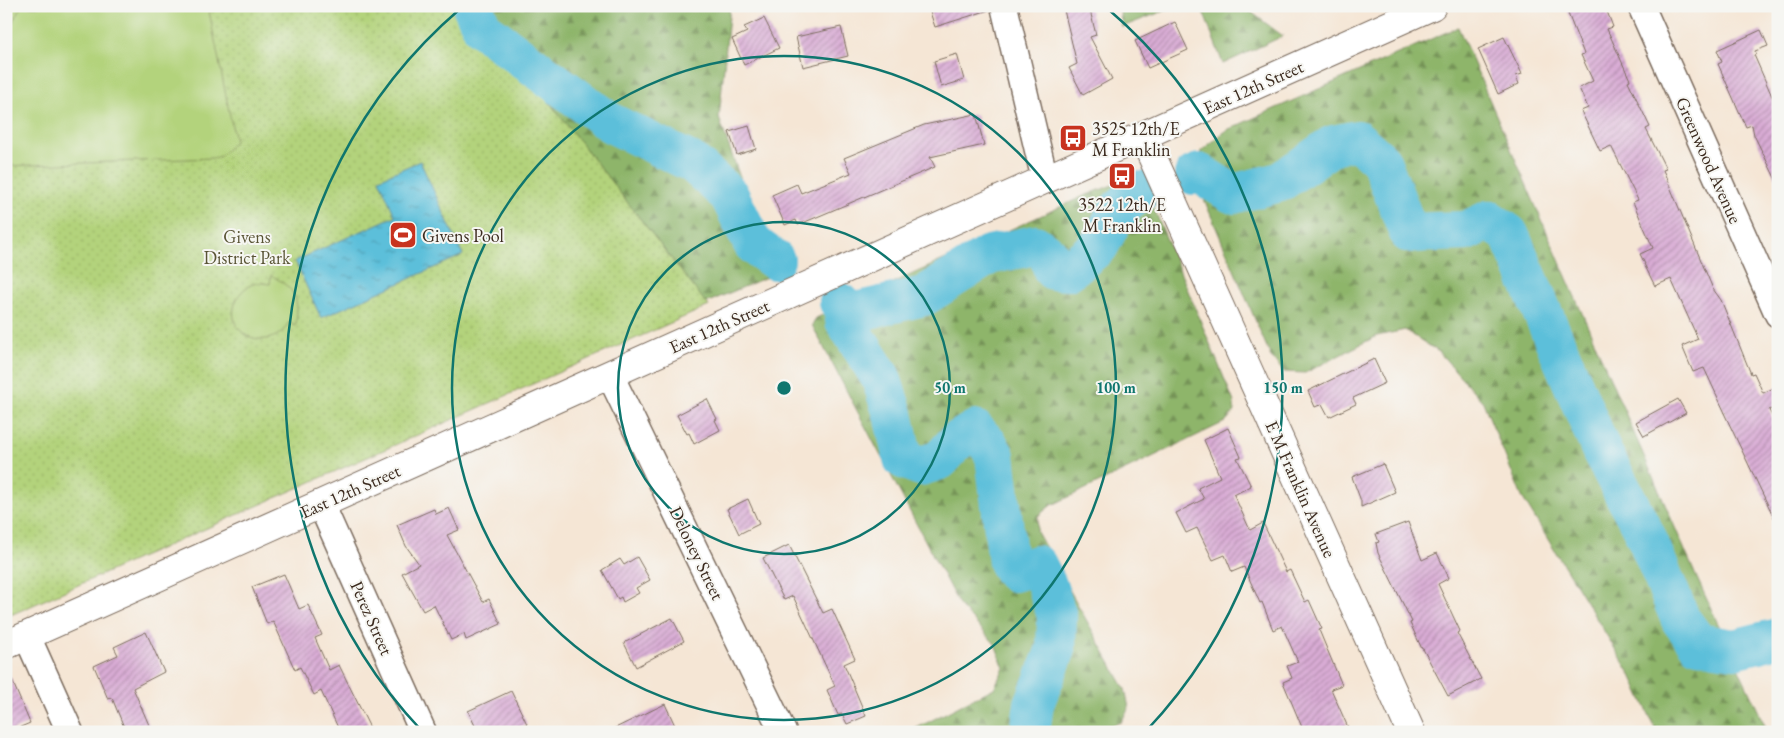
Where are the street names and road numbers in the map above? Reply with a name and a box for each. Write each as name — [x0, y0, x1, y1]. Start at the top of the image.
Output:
street label: East 12th Street — [1199, 55, 1307, 119]
street label: Greenwood Avenue — [1671, 93, 1747, 227]
street label: East 12th Street — [665, 294, 773, 358]
street label: E M Franklin Avenue — [1261, 417, 1341, 561]
street label: East 12th Street — [296, 459, 404, 523]
street label: Deloney Street — [664, 502, 730, 604]
street label: Perez Street — [345, 577, 399, 659]

